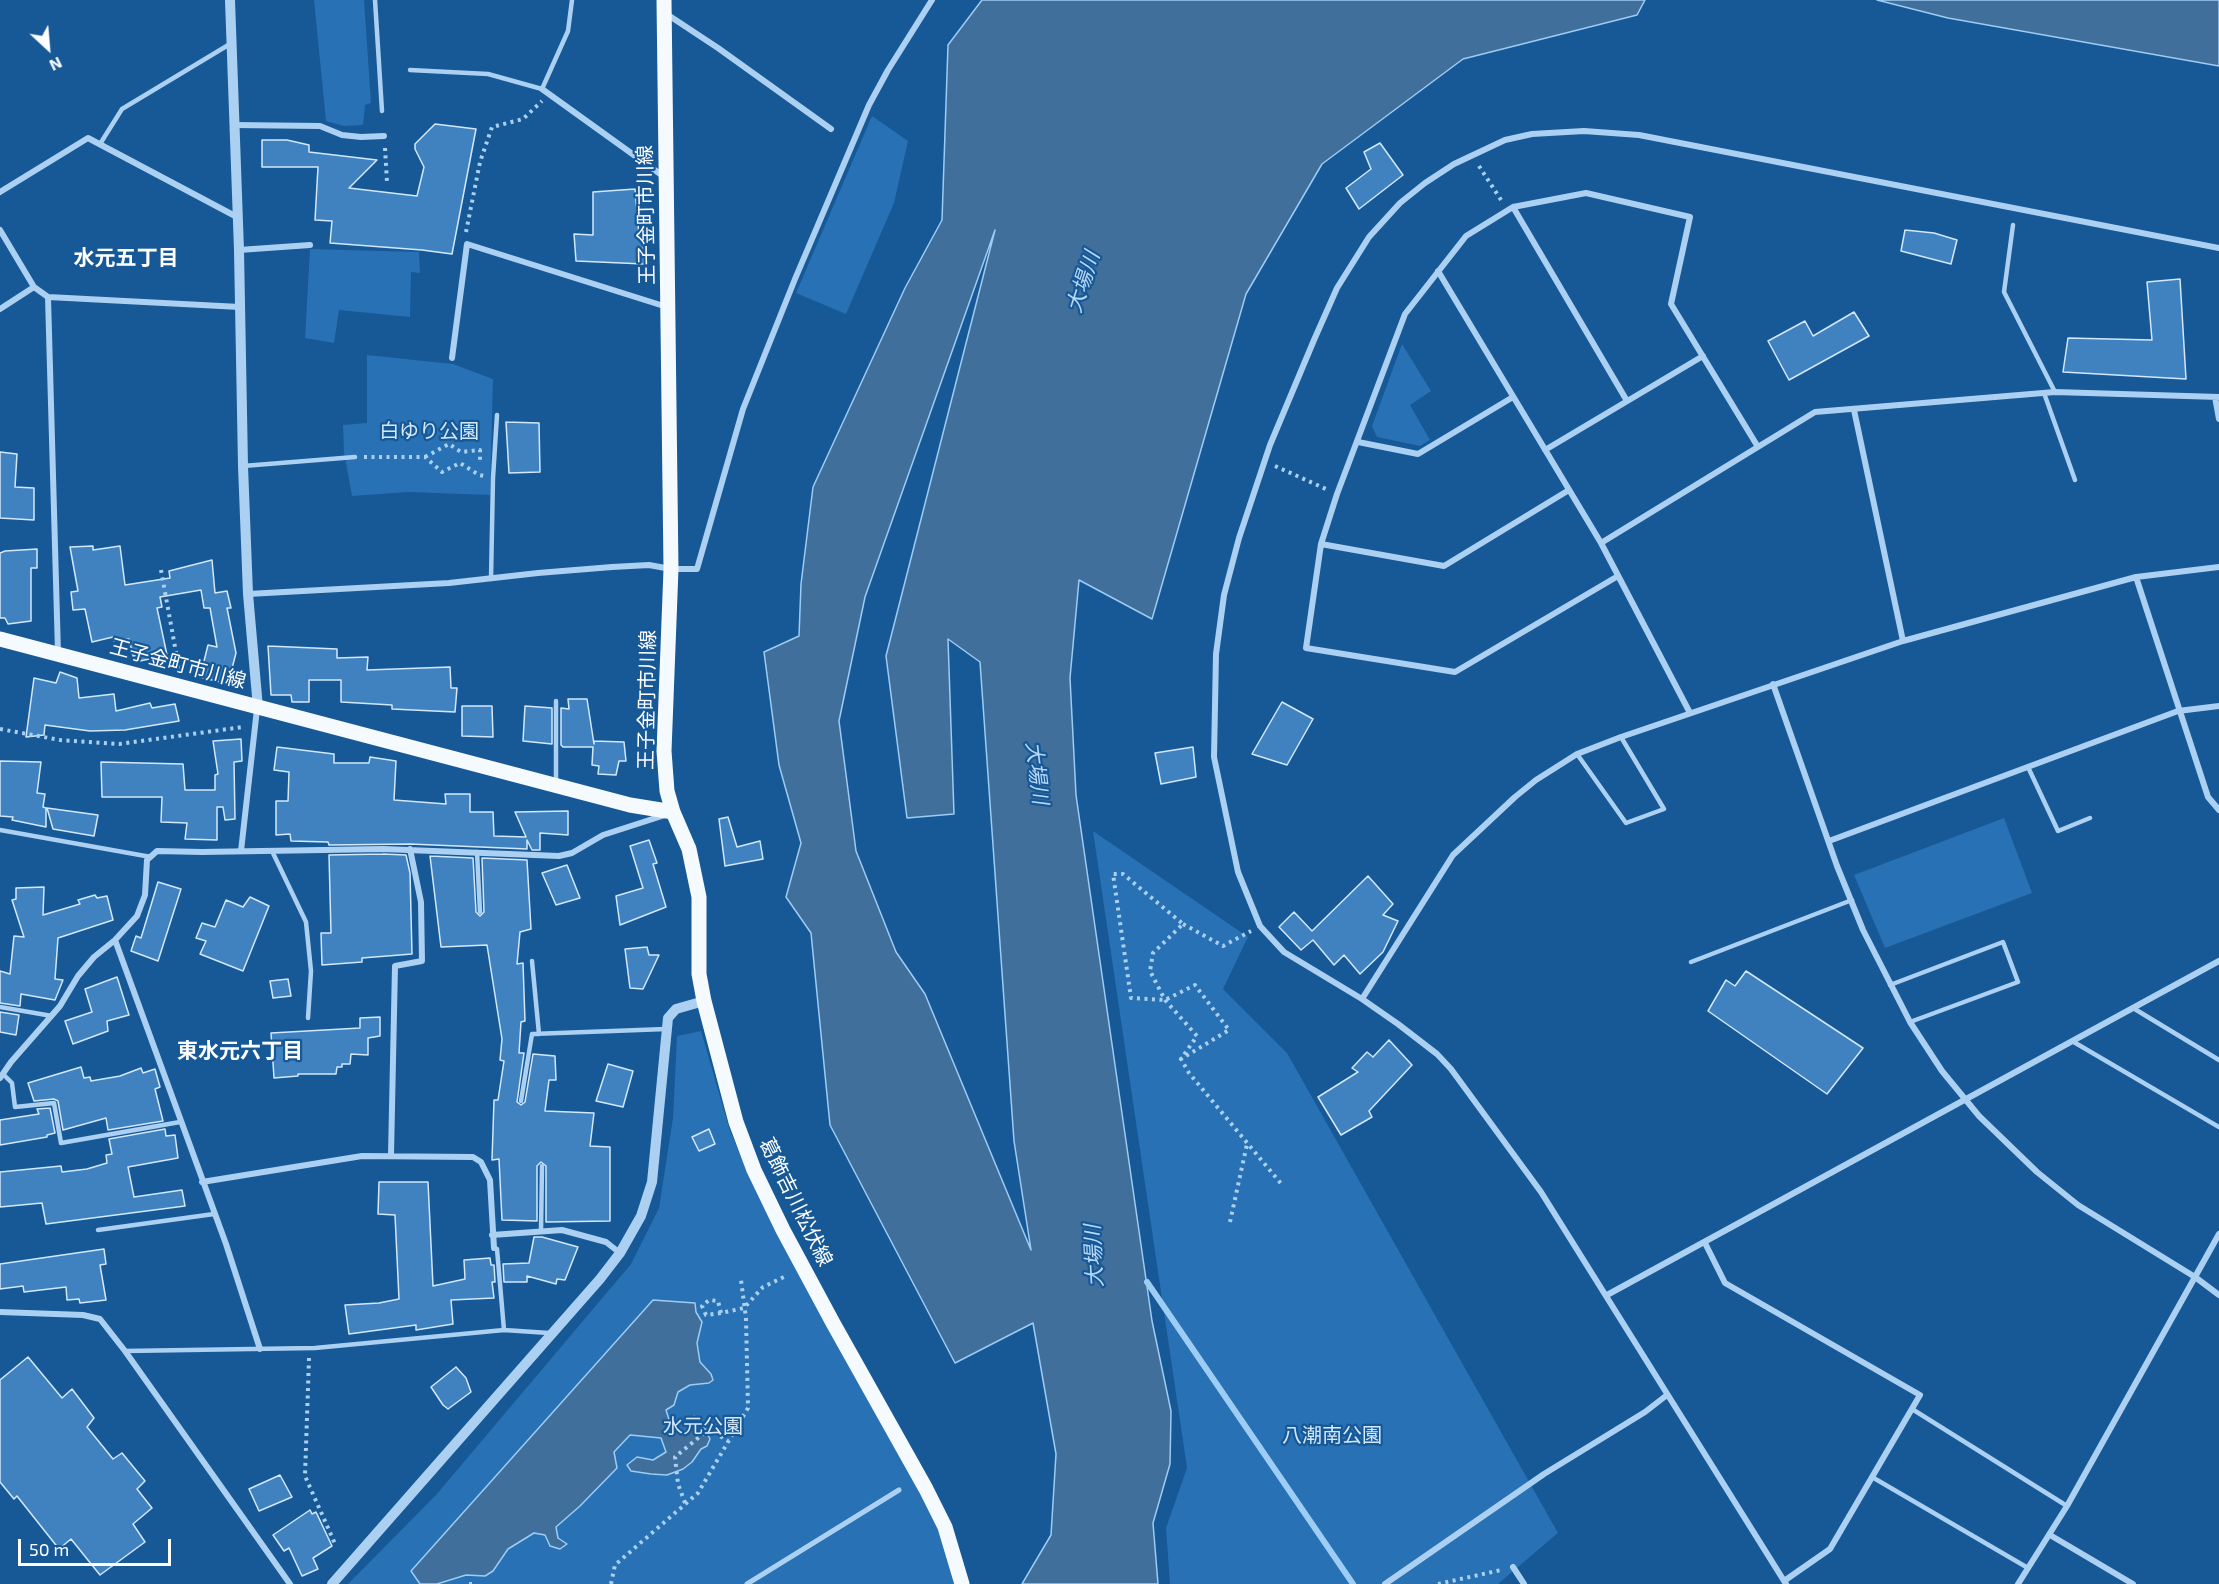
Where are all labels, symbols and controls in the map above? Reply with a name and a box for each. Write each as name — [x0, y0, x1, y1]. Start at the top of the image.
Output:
north arrow — [18, 18, 78, 78]
text: N — [47, 54, 65, 76]
street label: 王子金町市川線 — [633, 145, 659, 285]
district label: 水元五丁目 — [74, 245, 178, 271]
water label: 大場川 — [1061, 248, 1105, 316]
park label: 白ゆり公園 — [379, 419, 479, 443]
street label: 王子金町市川線 — [634, 630, 660, 770]
street label: 王子金町市川線 — [107, 634, 249, 694]
water label: 大場川 — [1021, 740, 1053, 806]
district label: 東水元六丁目 — [177, 1038, 303, 1064]
street label: 葛飾吉川松伏線 — [755, 1134, 837, 1270]
water label: 大場川 — [1080, 1224, 1108, 1288]
park label: 水元公園 — [663, 1414, 743, 1438]
park label: 八潮南公園 — [1282, 1423, 1382, 1447]
scale bar — [21, 1527, 174, 1565]
text: 50 m — [29, 1538, 69, 1560]

